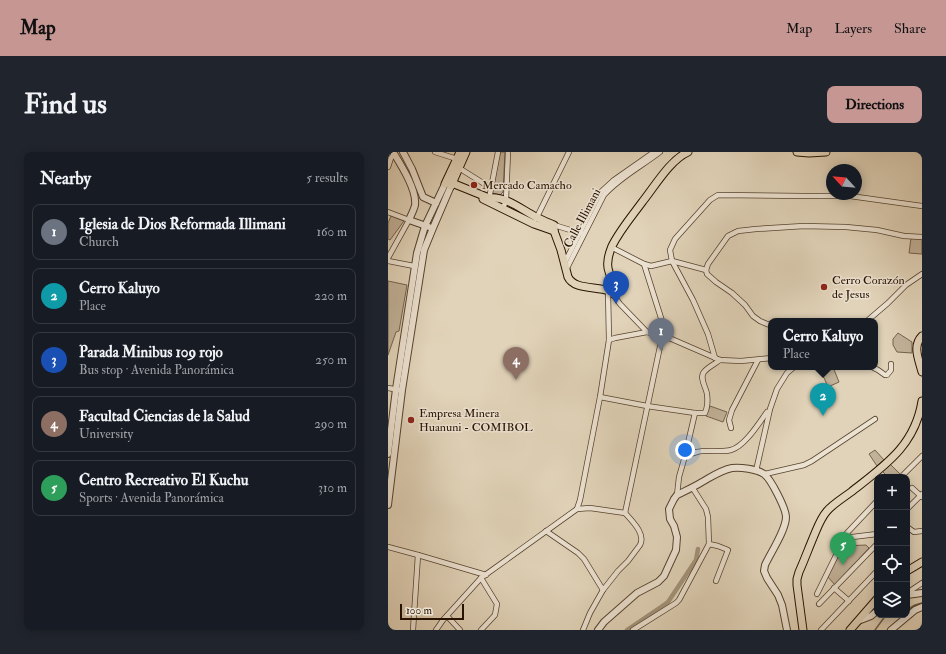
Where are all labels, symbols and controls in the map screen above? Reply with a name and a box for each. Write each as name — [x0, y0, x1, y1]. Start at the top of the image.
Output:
text: Map — [20, 16, 56, 40]
text: Map — [786, 20, 812, 37]
text: Layers — [834, 20, 872, 37]
text: Share — [894, 20, 926, 37]
button: Directions — [827, 86, 922, 123]
text: Find us — [24, 87, 107, 122]
north arrow — [826, 164, 862, 200]
text: Nearby — [40, 168, 91, 189]
text: 5 results — [306, 170, 348, 186]
place label: Mercado Camacho — [482, 178, 572, 193]
marker: Mercado Camacho — [469, 180, 479, 190]
street label: Calle Illimani — [561, 186, 604, 251]
text: Iglesia de Dios Reformada Illimani — [79, 215, 286, 234]
text: 1 — [52, 224, 56, 240]
text: 160 m — [316, 224, 347, 240]
text: Church — [79, 234, 119, 250]
pin: 3 — [603, 271, 629, 304]
place label: Cerro Corazón de Jesus — [832, 273, 905, 302]
text: Cerro Kaluyo — [79, 279, 160, 298]
marker: Cerro Corazón de Jesus — [819, 282, 829, 292]
text: 2 — [51, 288, 57, 304]
text: 220 m — [314, 288, 347, 304]
text: Place — [79, 298, 106, 314]
pin: 1 — [648, 318, 674, 351]
popup — [768, 318, 878, 370]
text: Cerro Kaluyo — [783, 327, 863, 346]
text: Parada Minibus 109 rojo — [79, 343, 223, 362]
text: Place — [783, 346, 810, 362]
pin: 4 — [503, 347, 529, 380]
text: 3 — [52, 352, 57, 368]
text: 250 m — [315, 352, 347, 368]
text: Bus stop · Avenida Panorámica — [79, 362, 234, 378]
pin: 2 — [810, 383, 836, 416]
place label: Empresa Minera Huanuni - COMIBOL — [419, 406, 533, 435]
text: Facultad Ciencias de la Salud — [79, 407, 250, 426]
marker: Empresa Minera Huanuni - COMIBOL — [406, 415, 416, 425]
text: 4 — [50, 416, 58, 432]
text: 290 m — [314, 416, 347, 432]
text: University — [79, 426, 133, 442]
your location — [675, 440, 695, 460]
text: Centro Recreativo El Kuchu — [79, 471, 249, 490]
map controls — [874, 474, 910, 618]
button: + — [874, 474, 910, 510]
text: 5 — [51, 480, 57, 496]
text: 310 m — [318, 480, 347, 496]
text: Sports · Avenida Panorámica — [79, 490, 224, 506]
button: − — [874, 510, 910, 546]
pin: 5 — [830, 532, 856, 565]
button: locate — [874, 546, 910, 582]
button: layers — [874, 582, 910, 618]
scale bar — [400, 602, 464, 621]
text: 100 m — [406, 604, 432, 617]

